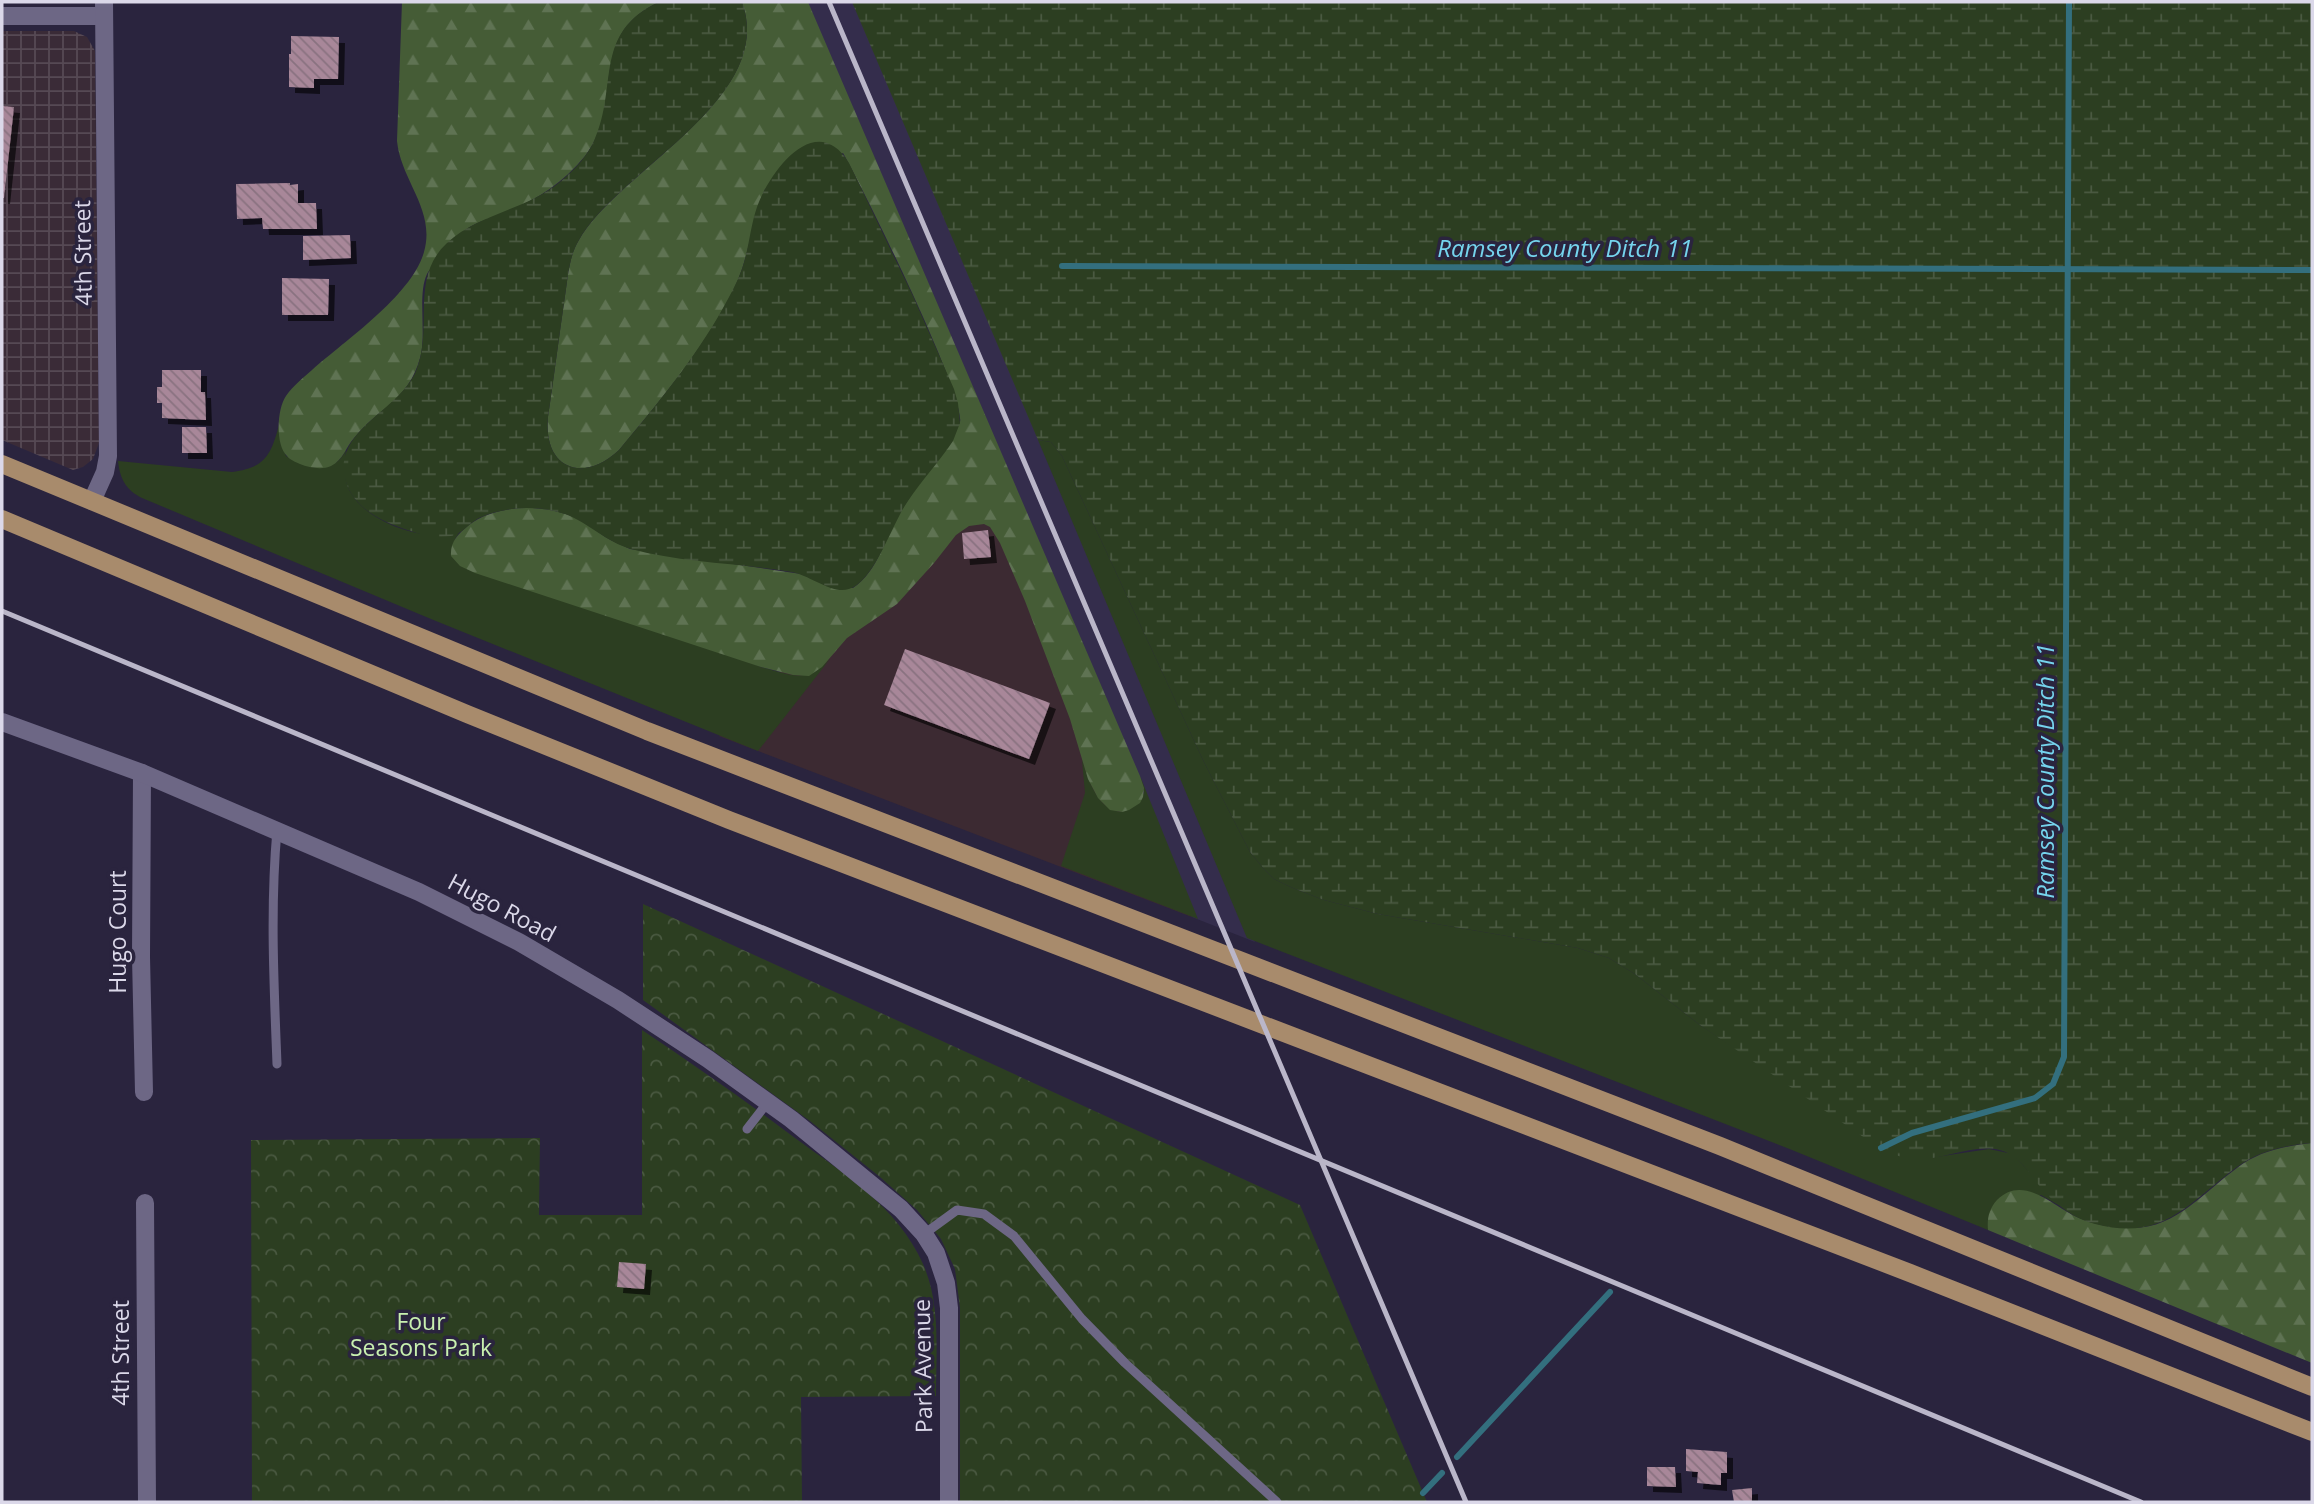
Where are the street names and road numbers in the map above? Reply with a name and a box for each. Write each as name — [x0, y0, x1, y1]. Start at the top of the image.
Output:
street label: 4th Street — [65, 200, 99, 306]
street label: Hugo Road — [443, 865, 562, 949]
street label: Hugo Court — [101, 870, 133, 994]
street label: Park Avenue — [905, 1299, 939, 1433]
street label: 4th Street — [104, 1300, 136, 1406]

